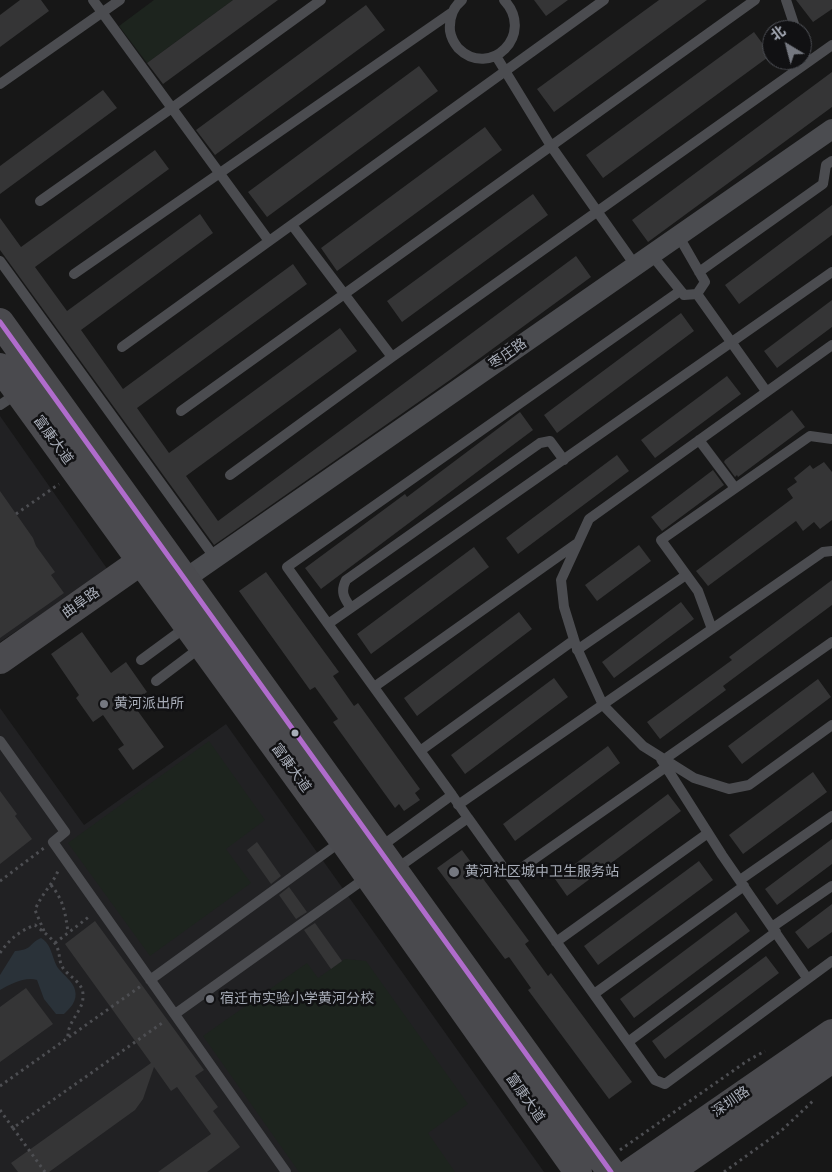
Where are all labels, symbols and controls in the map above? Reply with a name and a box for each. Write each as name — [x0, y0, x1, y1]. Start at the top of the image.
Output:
north arrow — [762, 20, 812, 70]
text: 北 — [768, 22, 789, 44]
street label: 枣庄路 — [486, 335, 530, 373]
street label: 富康大道 — [30, 412, 76, 468]
street label: 曲阜路 — [59, 584, 103, 622]
place label: 黄河派出所 — [114, 696, 184, 712]
marker: 黄河派出所 — [98, 698, 110, 710]
unlabelled marker — [290, 728, 300, 738]
street label: 富康大道 — [268, 740, 314, 796]
place label: 黄河社区城中卫生服务站 — [465, 864, 619, 880]
marker: 黄河社区城中卫生服务站 — [447, 865, 461, 879]
place label: 宿迁市实验小学黄河分校 — [220, 991, 374, 1007]
marker: 宿迁市实验小学黄河分校 — [204, 993, 216, 1005]
street label: 富康大道 — [502, 1070, 548, 1126]
street label: 深圳路 — [709, 1083, 753, 1121]

